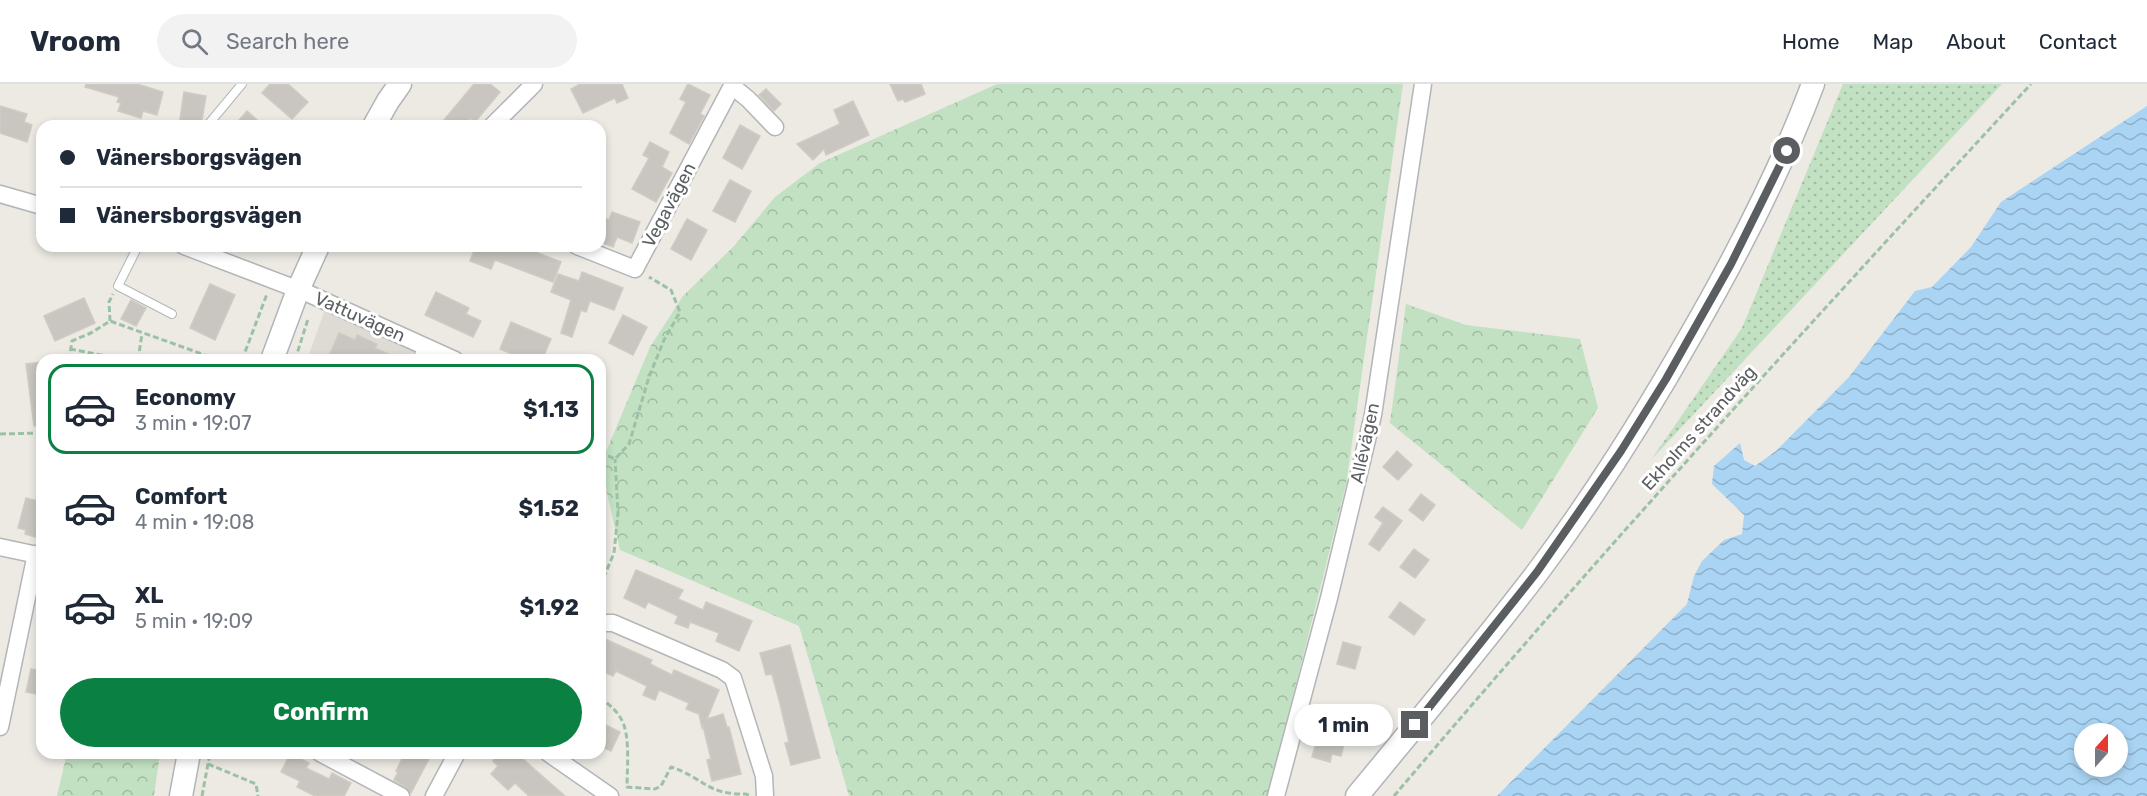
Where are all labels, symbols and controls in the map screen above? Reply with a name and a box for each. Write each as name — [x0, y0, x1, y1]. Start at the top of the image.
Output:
search box — [157, 14, 577, 68]
text: Vroom — [30, 25, 121, 58]
icon: search — [178, 25, 211, 58]
text: Search here — [226, 28, 349, 55]
text: Home — [1782, 29, 1839, 54]
text: Map — [1872, 29, 1913, 54]
text: About — [1946, 29, 2006, 54]
text: Contact — [2039, 29, 2117, 54]
route start — [1773, 137, 1800, 164]
text: Vänersborgsvägen — [96, 144, 302, 171]
street label: Vegavägen — [638, 159, 700, 251]
text: Vänersborgsvägen — [96, 202, 302, 229]
street label: Vattuvägen — [311, 287, 409, 347]
street label: Ekholms strandväg — [1637, 361, 1761, 495]
icon: car — [63, 382, 117, 436]
text: Economy — [135, 384, 236, 411]
text: $1.13 — [523, 396, 579, 423]
street label: Allévägen — [1346, 401, 1384, 485]
text: 3 min · 19:07 — [135, 411, 252, 435]
icon: car — [63, 481, 117, 535]
text: Comfort — [135, 483, 227, 510]
text: $1.52 — [519, 495, 579, 522]
text: 4 min · 19:08 — [135, 510, 254, 534]
icon: car — [63, 580, 117, 634]
text: XL — [135, 582, 163, 609]
text: $1.92 — [520, 594, 579, 621]
text: 5 min · 19:09 — [135, 609, 253, 633]
button: Confirm — [60, 678, 582, 747]
callout: 1 min — [1295, 704, 1394, 746]
route end — [1401, 711, 1428, 738]
text: 1 min — [1318, 713, 1369, 737]
north arrow — [2074, 723, 2128, 777]
map controls — [2074, 723, 2128, 777]

